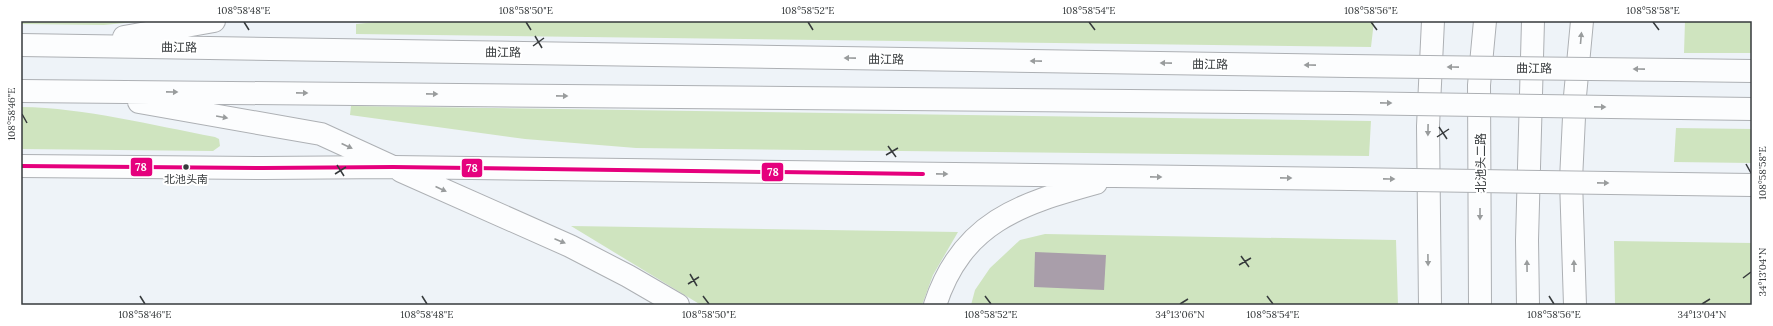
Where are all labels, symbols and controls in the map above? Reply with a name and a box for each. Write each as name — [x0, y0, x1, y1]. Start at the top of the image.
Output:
text: 108°58'48"E — [218, 4, 270, 17]
text: 108°58'50"E — [499, 4, 553, 17]
text: 108°58'52"E — [781, 4, 835, 17]
text: 108°58'54"E — [1062, 4, 1116, 17]
text: 108°58'56"E — [1344, 4, 1398, 17]
text: 108°58'58"E — [1626, 4, 1680, 17]
one-way arrow — [1577, 32, 1584, 44]
street label: 曲江路 — [161, 39, 197, 55]
street label: 曲江路 — [485, 44, 521, 60]
street label: 曲江路 — [868, 51, 904, 67]
one-way arrow — [843, 55, 856, 61]
street label: 曲江路 — [1192, 56, 1228, 72]
one-way arrow — [1029, 58, 1042, 64]
one-way arrow — [1159, 60, 1172, 66]
street label: 曲江路 — [1516, 60, 1552, 76]
one-way arrow — [1303, 62, 1316, 68]
one-way arrow — [1446, 64, 1459, 70]
one-way arrow — [1632, 66, 1645, 72]
text: 108°58'46"E — [5, 87, 18, 141]
one-way arrow — [166, 89, 179, 95]
one-way arrow — [296, 90, 309, 96]
one-way arrow — [426, 91, 439, 97]
one-way arrow — [556, 92, 568, 99]
one-way arrow — [1380, 100, 1393, 106]
one-way arrow — [1594, 104, 1607, 110]
one-way arrow — [215, 114, 228, 120]
one-way arrow — [1425, 124, 1431, 137]
street label: 北池头二路 — [1473, 133, 1488, 193]
one-way arrow — [342, 143, 353, 149]
text: 108°58'58"E — [1756, 146, 1769, 200]
line badge: 78 — [130, 157, 153, 177]
line badge: 78 — [461, 158, 483, 178]
text: 78 — [135, 160, 147, 174]
text: 78 — [466, 161, 478, 175]
marker: 北池头南 — [181, 162, 191, 172]
line badge: 78 — [761, 162, 784, 182]
text: 78 — [767, 165, 779, 179]
one-way arrow — [936, 171, 949, 177]
place label: 北池头南 — [164, 172, 208, 186]
one-way arrow — [1150, 173, 1162, 180]
one-way arrow — [1280, 175, 1293, 181]
one-way arrow — [1383, 176, 1396, 182]
one-way arrow — [1597, 179, 1609, 186]
one-way arrow — [435, 186, 447, 192]
one-way arrow — [1477, 208, 1483, 221]
one-way arrow — [554, 238, 566, 244]
text: 34°13'04"N — [1756, 247, 1769, 296]
one-way arrow — [1425, 254, 1432, 266]
one-way arrow — [1524, 259, 1530, 272]
one-way arrow — [1571, 259, 1577, 272]
text: 108°58'46"E — [118, 308, 172, 321]
text: 108°58'48"E — [401, 308, 453, 321]
text: 108°58'50"E — [682, 308, 736, 321]
text: 108°58'52"E — [964, 308, 1018, 321]
text: 34°13'06"N — [1155, 308, 1205, 321]
text: 108°58'54"E — [1246, 308, 1300, 321]
text: 108°58'56"E — [1527, 308, 1581, 321]
text: 34°13'04"N — [1678, 308, 1727, 321]

